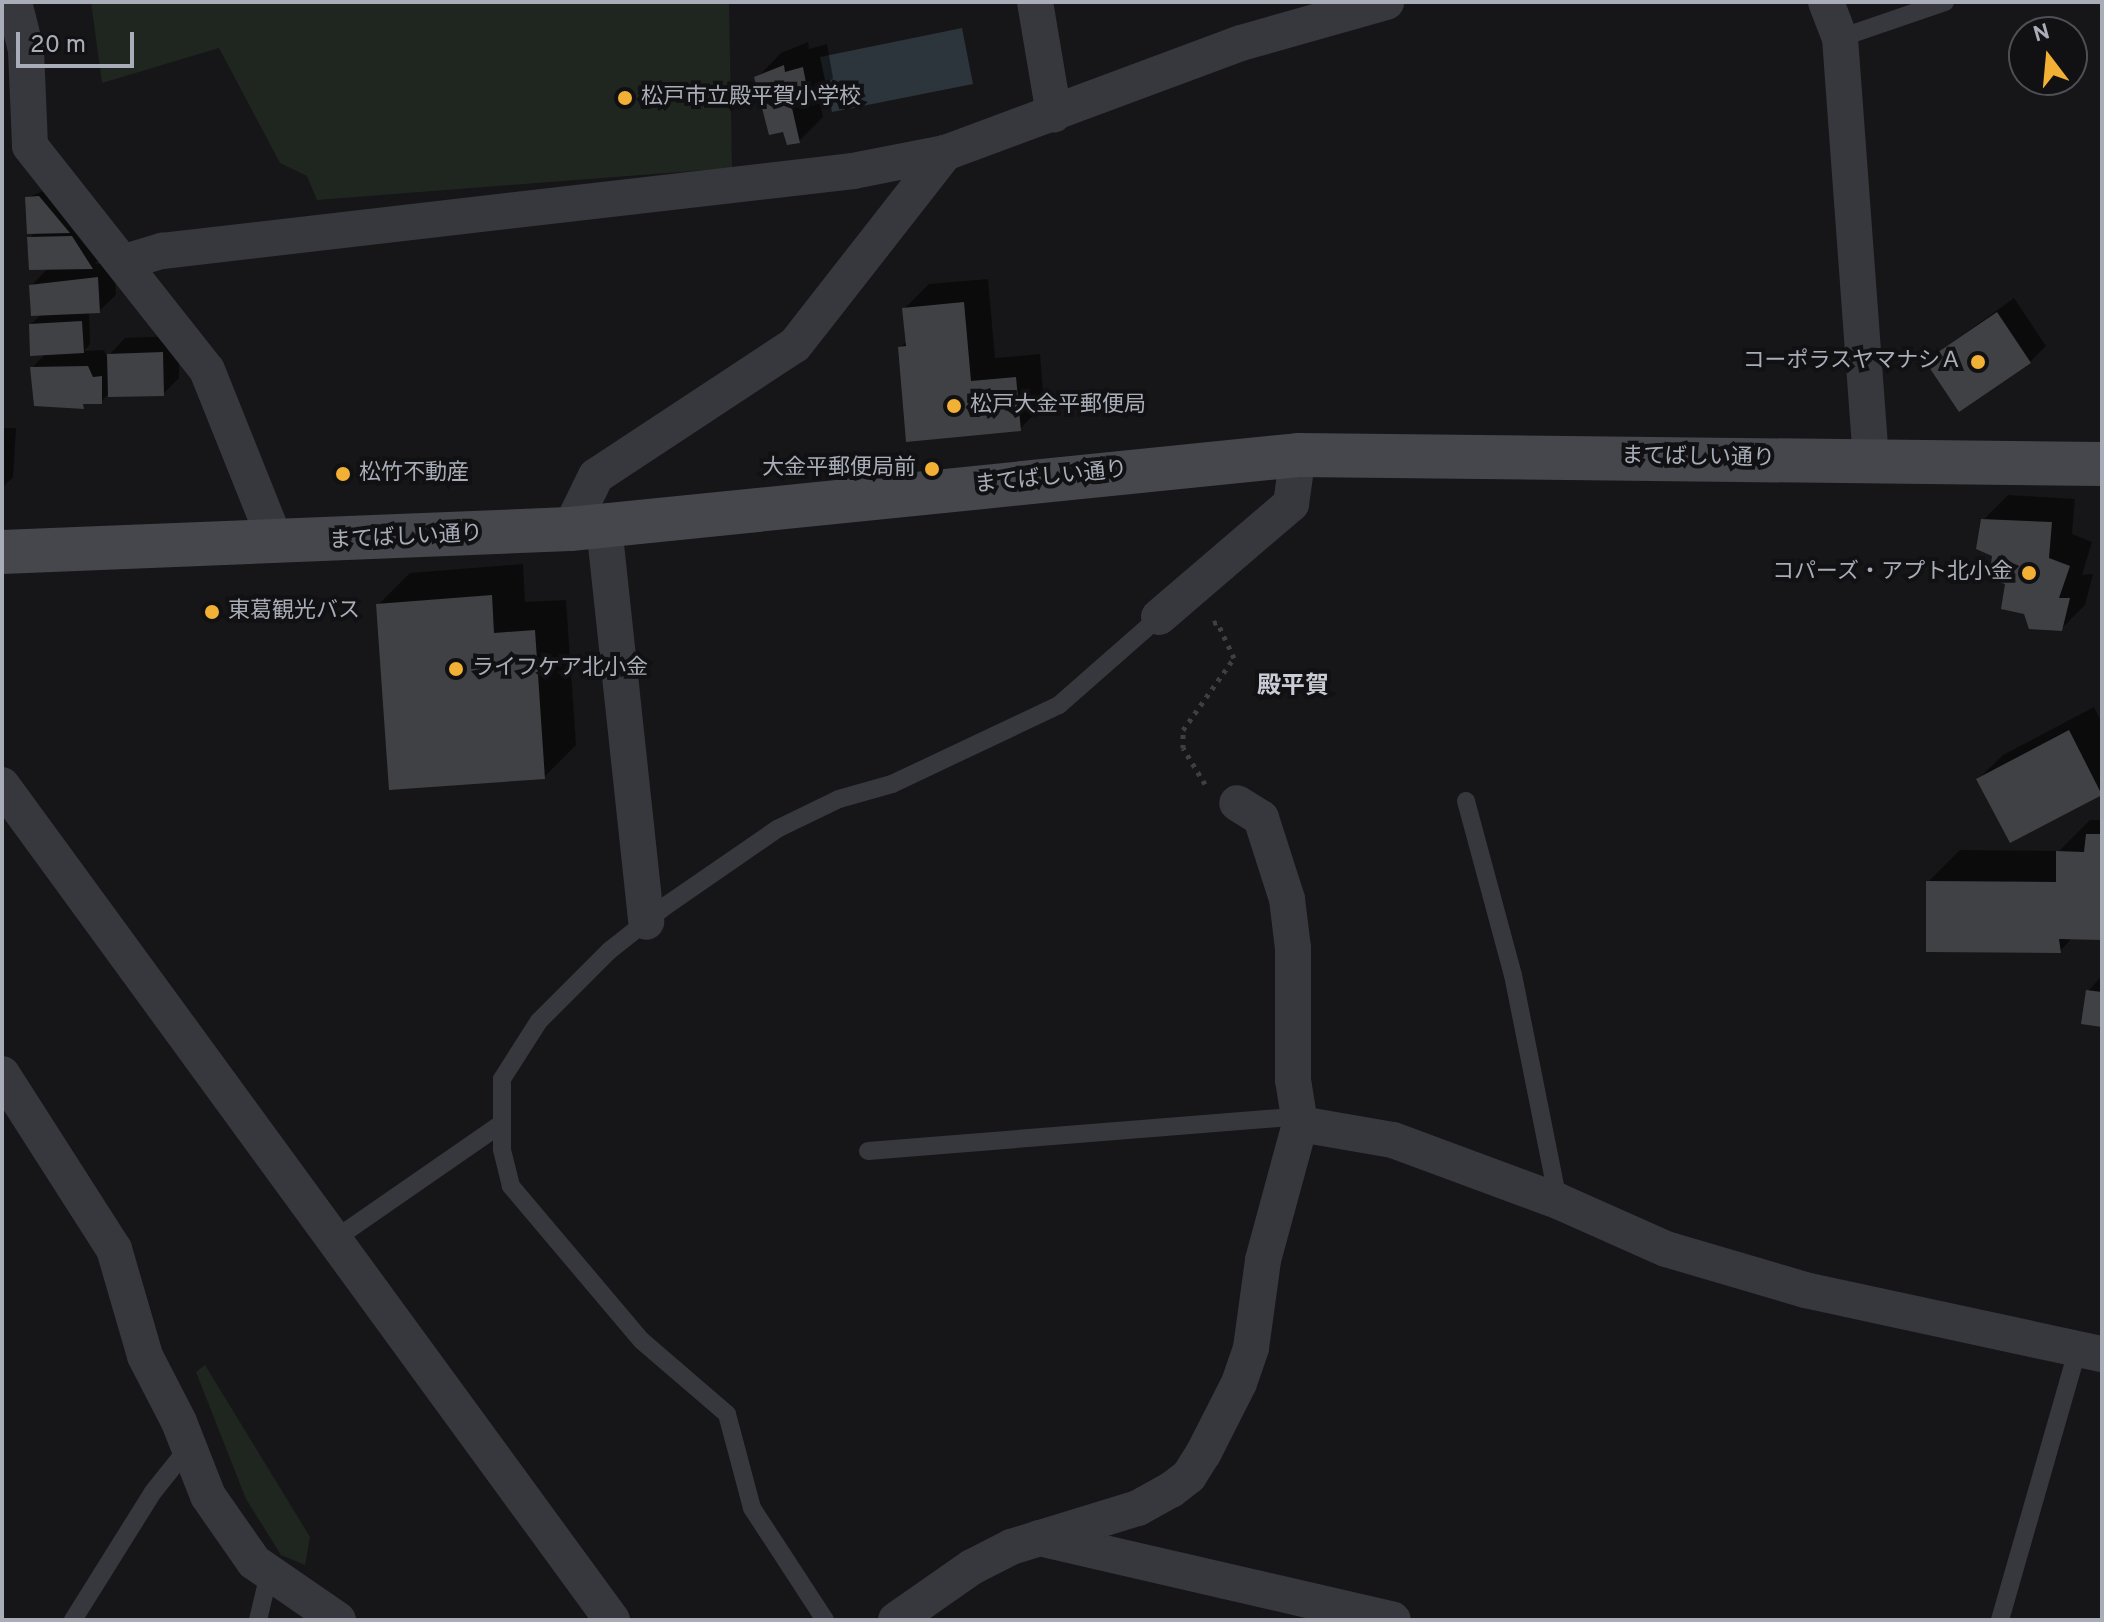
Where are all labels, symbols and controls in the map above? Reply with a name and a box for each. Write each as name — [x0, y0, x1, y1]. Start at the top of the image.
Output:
scale bar — [20, 16, 138, 66]
north arrow — [2008, 16, 2088, 96]
text: N — [2030, 19, 2053, 50]
text: 20 m — [30, 31, 86, 61]
place label: 松戸市立殿平賀小学校 — [641, 85, 861, 111]
marker: 松戸市立殿平賀小学校 — [616, 89, 634, 107]
place label: コーポラスヤマナシＡ — [1742, 349, 1962, 375]
marker: コーポラスヤマナシＡ — [1969, 353, 1987, 371]
place label: 松戸大金平郵便局 — [970, 393, 1146, 419]
marker: 松戸大金平郵便局 — [945, 397, 963, 415]
street label: まてばしい通り — [1621, 443, 1775, 473]
place label: 大金平郵便局前 — [762, 456, 916, 482]
street label: まてばしい通り — [973, 457, 1129, 499]
marker: 大金平郵便局前 — [923, 460, 941, 478]
place label: 松竹不動産 — [359, 461, 469, 487]
marker: 松竹不動産 — [334, 465, 352, 483]
street label: まてばしい通り — [328, 521, 484, 555]
place label: コパーズ・アプト北小金 — [1771, 560, 2013, 586]
marker: コパーズ・アプト北小金 — [2020, 564, 2038, 582]
place label: 東葛観光バス — [228, 599, 360, 625]
marker: 東葛観光バス — [203, 603, 221, 621]
place label: ライフケア北小金 — [472, 656, 648, 682]
marker: ライフケア北小金 — [447, 660, 465, 678]
district label: 殿平賀 — [1257, 674, 1329, 702]

